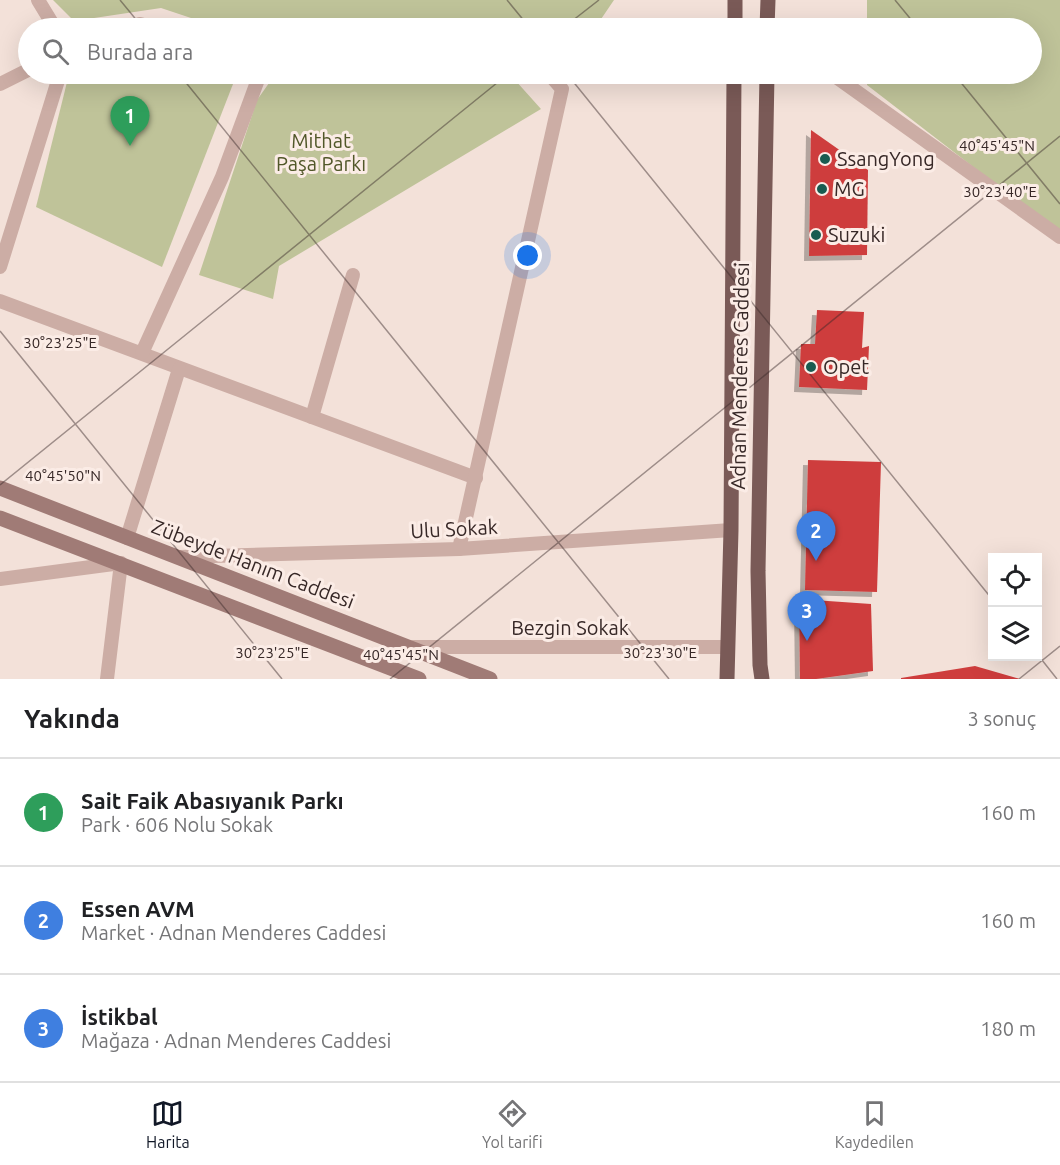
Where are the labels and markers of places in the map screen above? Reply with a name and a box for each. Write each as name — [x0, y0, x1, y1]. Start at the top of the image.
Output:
pin: 1 — [110, 96, 150, 146]
place label: SsangYong — [837, 147, 935, 170]
marker: SsangYong — [818, 152, 832, 166]
place label: MG — [834, 177, 865, 200]
marker: MG — [815, 182, 829, 196]
place label: Suzuki — [828, 223, 885, 246]
marker: Suzuki — [809, 228, 823, 242]
place label: Opet — [823, 355, 869, 378]
marker: Opet — [804, 360, 818, 374]
pin: 2 — [796, 512, 836, 561]
pin: 3 — [788, 592, 826, 641]

